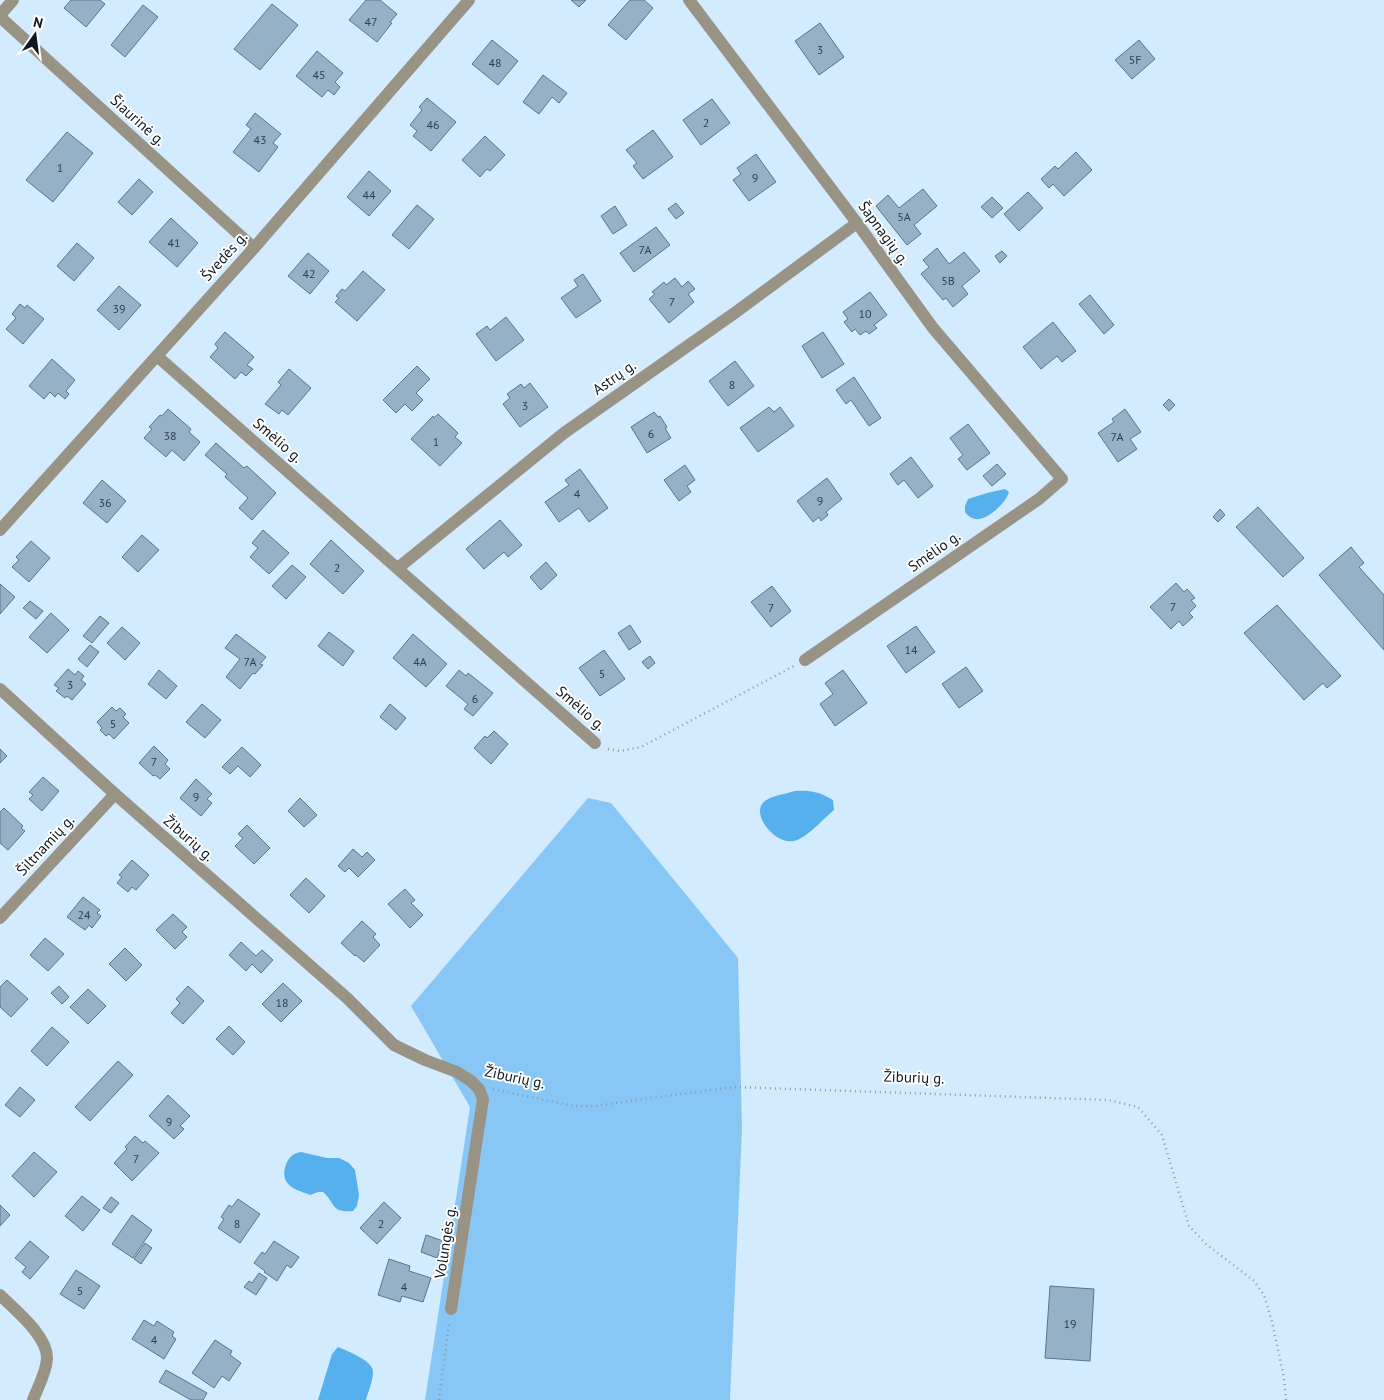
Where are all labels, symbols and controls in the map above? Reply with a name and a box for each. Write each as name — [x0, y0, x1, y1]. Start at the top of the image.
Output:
north arrow — [10, 10, 60, 60]
text: N — [32, 13, 45, 32]
house number: 47 — [364, 14, 378, 29]
house number: 3 — [817, 42, 823, 57]
house number: 5F — [1129, 52, 1141, 67]
house number: 48 — [488, 55, 502, 70]
house number: 45 — [312, 67, 326, 82]
street label: Šiaurinė g. — [106, 90, 170, 150]
house number: 2 — [703, 115, 709, 130]
house number: 46 — [426, 117, 440, 132]
house number: 43 — [253, 132, 267, 147]
house number: 1 — [57, 160, 63, 175]
house number: 9 — [752, 170, 758, 185]
house number: 44 — [362, 187, 376, 202]
street label: Šapnagių g. — [854, 197, 914, 269]
house number: 5A — [897, 209, 911, 224]
street label: Švedės g. — [197, 227, 251, 285]
house number: 41 — [167, 235, 181, 250]
house number: 7A — [639, 242, 651, 257]
house number: 42 — [302, 266, 316, 281]
house number: 5B — [941, 273, 955, 288]
house number: 7 — [669, 294, 675, 309]
house number: 39 — [112, 301, 126, 316]
house number: 10 — [858, 306, 872, 321]
street label: Astrų g. — [589, 355, 639, 399]
house number: 8 — [729, 377, 735, 392]
house number: 3 — [522, 398, 528, 413]
street label: Smėlio g. — [249, 413, 307, 467]
house number: 6 — [648, 426, 654, 441]
house number: 38 — [163, 428, 177, 443]
house number: 7A — [1111, 429, 1123, 444]
house number: 1 — [433, 434, 439, 449]
house number: 4 — [574, 486, 581, 501]
house number: 9 — [817, 493, 823, 508]
house number: 36 — [98, 495, 112, 510]
street label: Smėlio g. — [904, 526, 964, 576]
house number: 2 — [334, 560, 340, 575]
house number: 7 — [1170, 599, 1176, 614]
house number: 7 — [768, 600, 774, 615]
house number: 14 — [904, 642, 918, 657]
house number: 7A — [244, 654, 256, 669]
house number: 4A — [413, 654, 427, 669]
house number: 5 — [599, 666, 605, 681]
house number: 3 — [67, 677, 73, 692]
street label: Smėlio g. — [552, 681, 610, 735]
house number: 6 — [472, 691, 478, 706]
house number: 5 — [110, 716, 116, 731]
house number: 7 — [151, 754, 157, 769]
house number: 9 — [193, 789, 199, 804]
street label: Šiltnamių g. — [12, 810, 78, 880]
street label: Žiburių g. — [160, 811, 218, 865]
house number: 24 — [77, 907, 91, 922]
house number: 18 — [275, 995, 289, 1010]
street label: Žiburių g. — [483, 1061, 547, 1093]
street label: Žiburių g. — [883, 1066, 945, 1088]
house number: 9 — [166, 1114, 172, 1129]
house number: 7 — [133, 1151, 139, 1166]
street label: Volungės g. — [430, 1204, 460, 1281]
house number: 8 — [234, 1216, 240, 1231]
house number: 2 — [378, 1216, 384, 1231]
house number: 4 — [401, 1279, 408, 1294]
house number: 5 — [77, 1283, 83, 1298]
house number: 19 — [1063, 1316, 1077, 1331]
house number: 4 — [151, 1332, 158, 1347]

